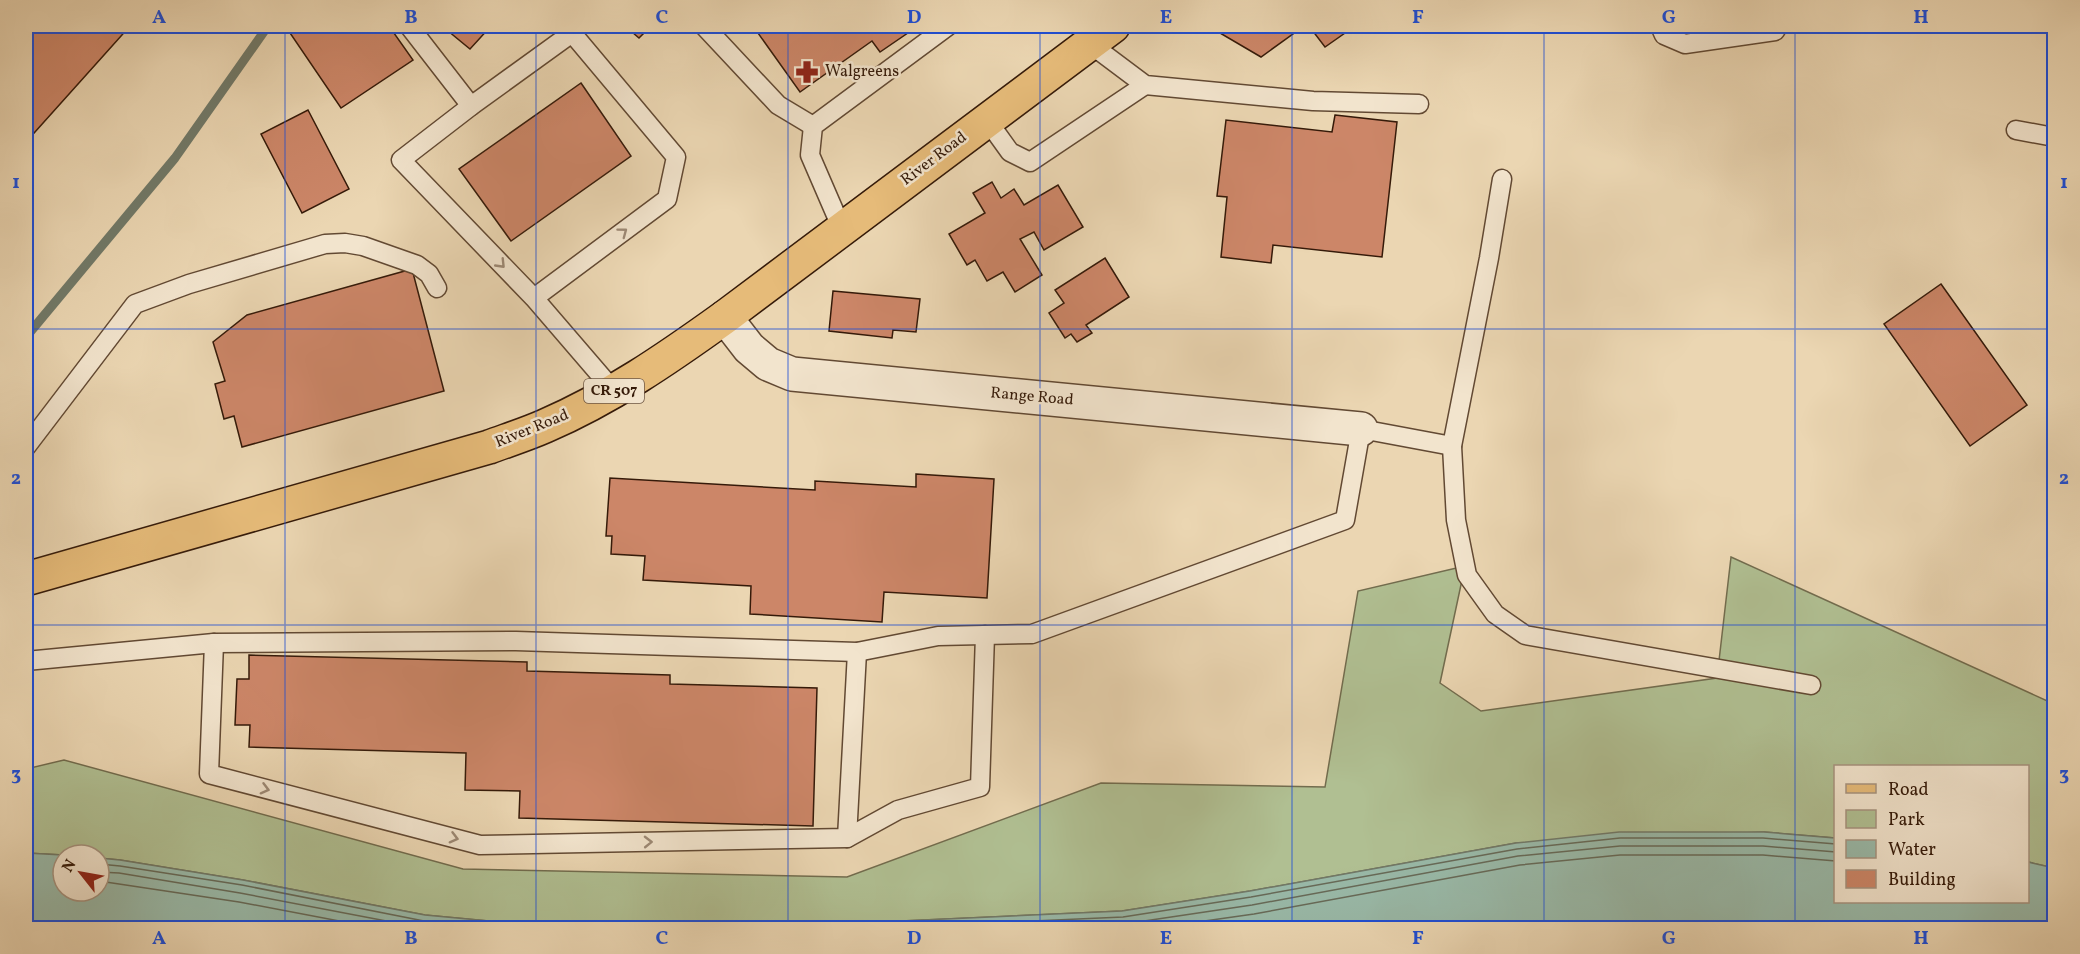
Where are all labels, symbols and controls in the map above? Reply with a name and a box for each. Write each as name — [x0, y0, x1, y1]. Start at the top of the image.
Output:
text: A — [152, 4, 166, 32]
text: B — [404, 4, 418, 32]
text: C — [656, 4, 669, 32]
text: D — [907, 4, 921, 32]
text: E — [1160, 4, 1172, 32]
text: F — [1412, 4, 1424, 32]
text: G — [1662, 4, 1676, 32]
text: H — [1913, 4, 1929, 32]
pharmacy icon: Walgreens — [794, 59, 820, 85]
place label: Walgreens — [825, 61, 899, 83]
street label: River Road — [896, 127, 972, 191]
text: 1 — [12, 169, 20, 197]
text: 1 — [2060, 169, 2068, 197]
one-way arrow — [616, 228, 627, 239]
one-way arrow — [494, 257, 505, 267]
road number: CR 507 — [584, 379, 644, 403]
street label: Range Road — [989, 382, 1075, 412]
street label: River Road — [492, 404, 572, 454]
text: 2 — [11, 465, 21, 493]
text: 2 — [2059, 465, 2069, 493]
text: 3 — [11, 761, 21, 789]
text: 3 — [2059, 761, 2069, 789]
legend — [1834, 765, 2029, 903]
text: Road — [1888, 778, 1929, 803]
one-way arrow — [260, 782, 270, 794]
text: Park — [1888, 808, 1925, 833]
one-way arrow — [449, 831, 459, 844]
one-way arrow — [644, 836, 653, 848]
text: Water — [1888, 838, 1936, 863]
north arrow — [51, 843, 111, 903]
text: N — [57, 855, 82, 877]
text: Building — [1888, 868, 1956, 893]
text: A — [152, 925, 166, 953]
text: B — [404, 925, 418, 953]
text: C — [656, 925, 669, 953]
text: D — [907, 925, 921, 953]
text: E — [1160, 925, 1172, 953]
text: F — [1412, 925, 1424, 953]
text: G — [1662, 925, 1676, 953]
text: H — [1913, 925, 1929, 953]

